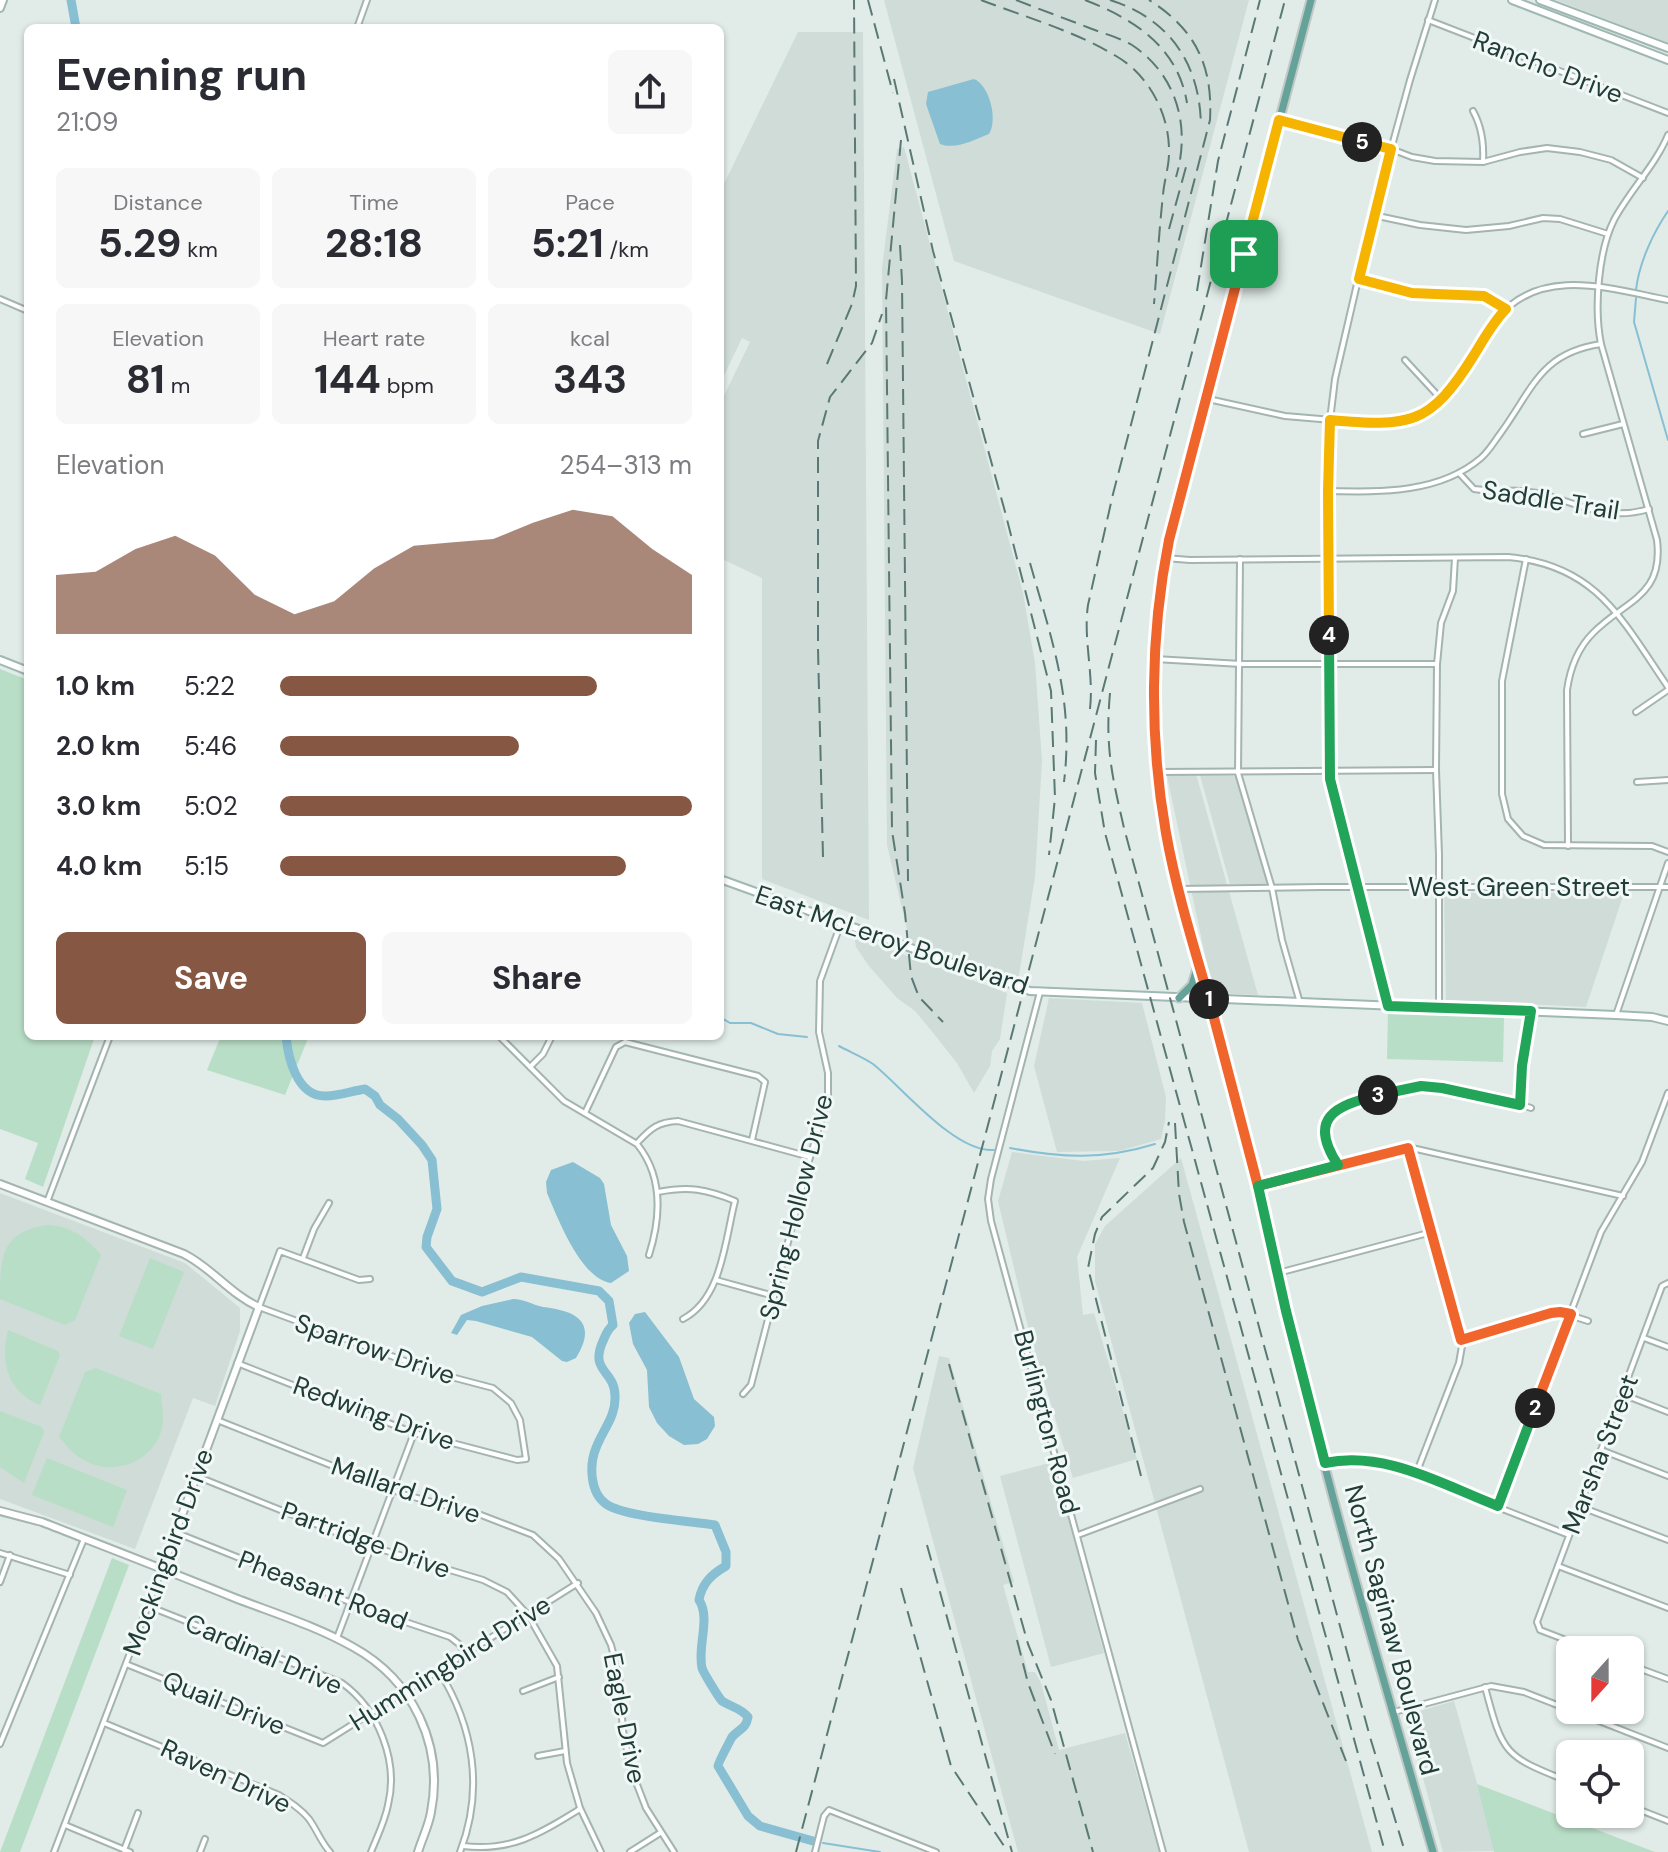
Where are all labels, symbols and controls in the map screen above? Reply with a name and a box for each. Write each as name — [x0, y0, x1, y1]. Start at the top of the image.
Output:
street label: Rancho Drive — [1468, 23, 1628, 111]
text: Evening run — [56, 46, 307, 104]
button: share — [608, 50, 692, 134]
text: 21:09 — [56, 105, 118, 139]
pin: 5 — [1342, 122, 1382, 162]
text: 5 — [1355, 127, 1369, 156]
text: Distance — [113, 188, 203, 217]
text: Time — [349, 188, 399, 217]
text: Pace — [565, 188, 615, 217]
text: 5.29 — [98, 217, 181, 269]
text: 28:18 — [325, 217, 423, 269]
text: 5:21 — [531, 217, 604, 269]
pin — [1210, 220, 1278, 288]
icon: arrive — [1222, 232, 1266, 276]
text: km — [181, 235, 218, 264]
text: /km — [604, 235, 649, 264]
text: Elevation — [112, 324, 204, 353]
text: Heart rate — [323, 324, 425, 353]
text: kcal — [570, 324, 610, 353]
text: 81 — [126, 353, 165, 405]
text: 144 — [314, 353, 381, 405]
text: 343 — [553, 353, 627, 405]
text: m — [165, 371, 190, 400]
text: bpm — [381, 371, 434, 400]
text: Elevation — [56, 448, 164, 482]
text: 254–313 m — [560, 448, 692, 482]
street label: Saddle Trail — [1480, 472, 1622, 528]
pin: 4 — [1309, 615, 1349, 655]
text: 4 — [1322, 620, 1336, 649]
text: 1.0 km — [56, 669, 135, 703]
text: 5:22 — [184, 669, 235, 703]
text: 2.0 km — [56, 729, 140, 763]
text: 5:46 — [184, 729, 237, 763]
text: 3.0 km — [56, 789, 141, 823]
text: 5:02 — [184, 789, 238, 823]
text: 4.0 km — [56, 849, 142, 883]
text: 5:15 — [184, 849, 229, 883]
street label: West Green Street — [1408, 870, 1630, 904]
street label: East McLeroy Boulevard — [751, 877, 1033, 1003]
button: Save — [56, 932, 366, 1024]
button: Share — [382, 932, 692, 1024]
pin: 1 — [1189, 979, 1229, 1019]
text: 1 — [1205, 984, 1213, 1013]
pin: 3 — [1358, 1075, 1398, 1115]
text: 3 — [1371, 1080, 1385, 1109]
street label: Spring Hollow Drive — [751, 1091, 841, 1323]
street label: Sparrow Drive — [290, 1306, 460, 1392]
street label: Burlington Road — [1006, 1326, 1088, 1518]
street label: Redwing Drive — [288, 1368, 460, 1458]
street label: Marsha Street — [1554, 1369, 1646, 1539]
pin: 2 — [1515, 1388, 1555, 1428]
text: 2 — [1529, 1393, 1541, 1422]
street label: Mockingbird Drive — [115, 1444, 221, 1660]
street label: Mallard Drive — [327, 1449, 485, 1531]
street label: North Saginaw Boulevard — [1337, 1481, 1447, 1779]
street label: Partridge Drive — [277, 1494, 455, 1586]
street label: Pheasant Road — [233, 1542, 413, 1638]
street label: Hummingbird Drive — [343, 1587, 557, 1739]
street label: Cardinal Drive — [180, 1606, 348, 1702]
north arrow — [1556, 1636, 1644, 1724]
map controls — [1556, 1636, 1644, 1828]
street label: Eagle Drive — [596, 1650, 654, 1786]
street label: Quail Drive — [158, 1663, 290, 1743]
street label: Raven Drive — [155, 1731, 297, 1821]
button: locate — [1556, 1740, 1644, 1828]

